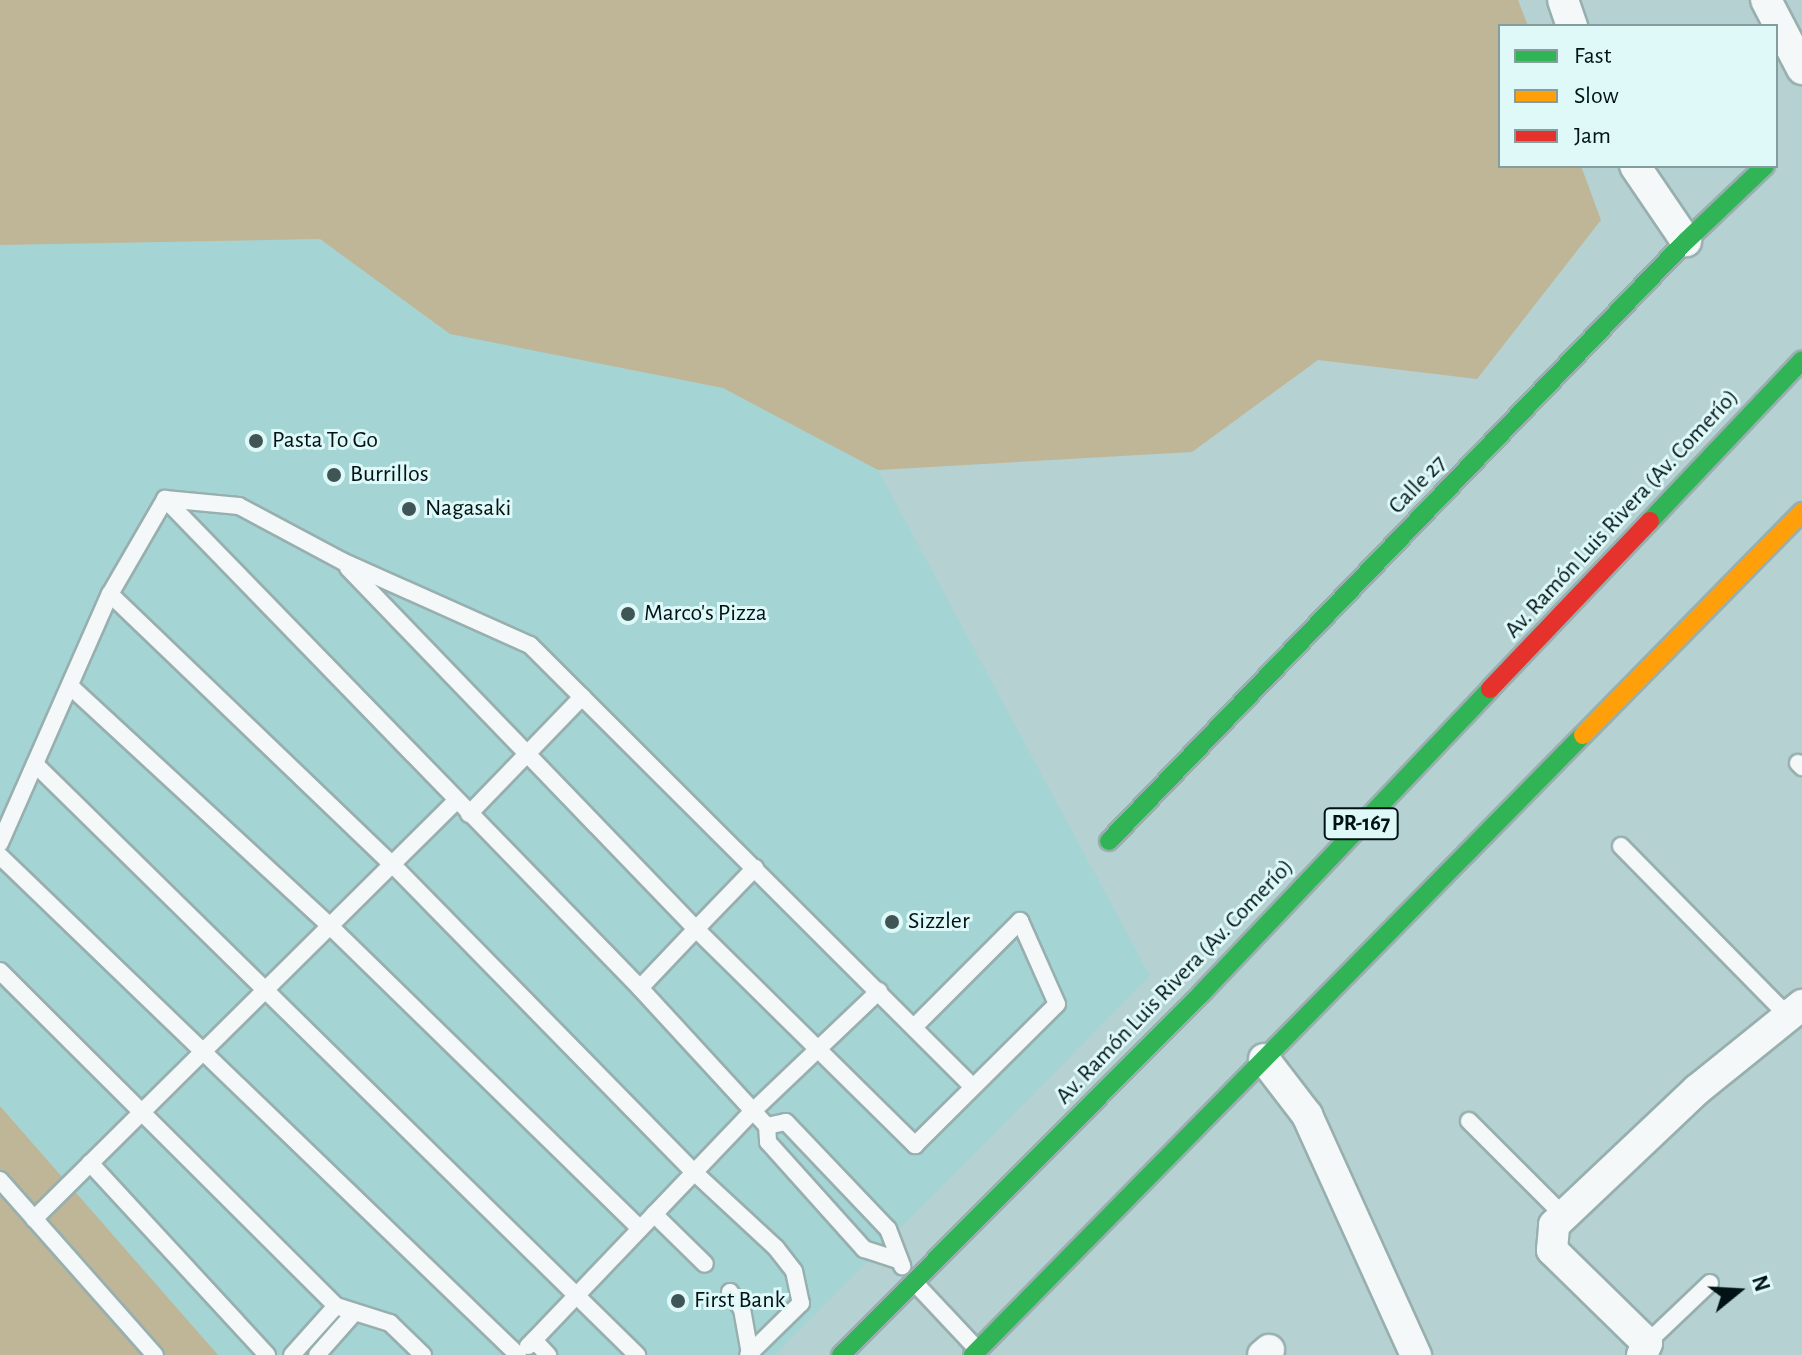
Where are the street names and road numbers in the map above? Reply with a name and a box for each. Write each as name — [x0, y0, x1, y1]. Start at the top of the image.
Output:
street label: Av. Ramón Luis Rivera (Av. Comerío) — [1499, 383, 1745, 645]
street label: Calle 27 — [1383, 449, 1453, 521]
road number: PR-167 — [1323, 806, 1399, 842]
street label: Av. Ramón Luis Rivera (Av. Comerío) — [1050, 853, 1300, 1111]

